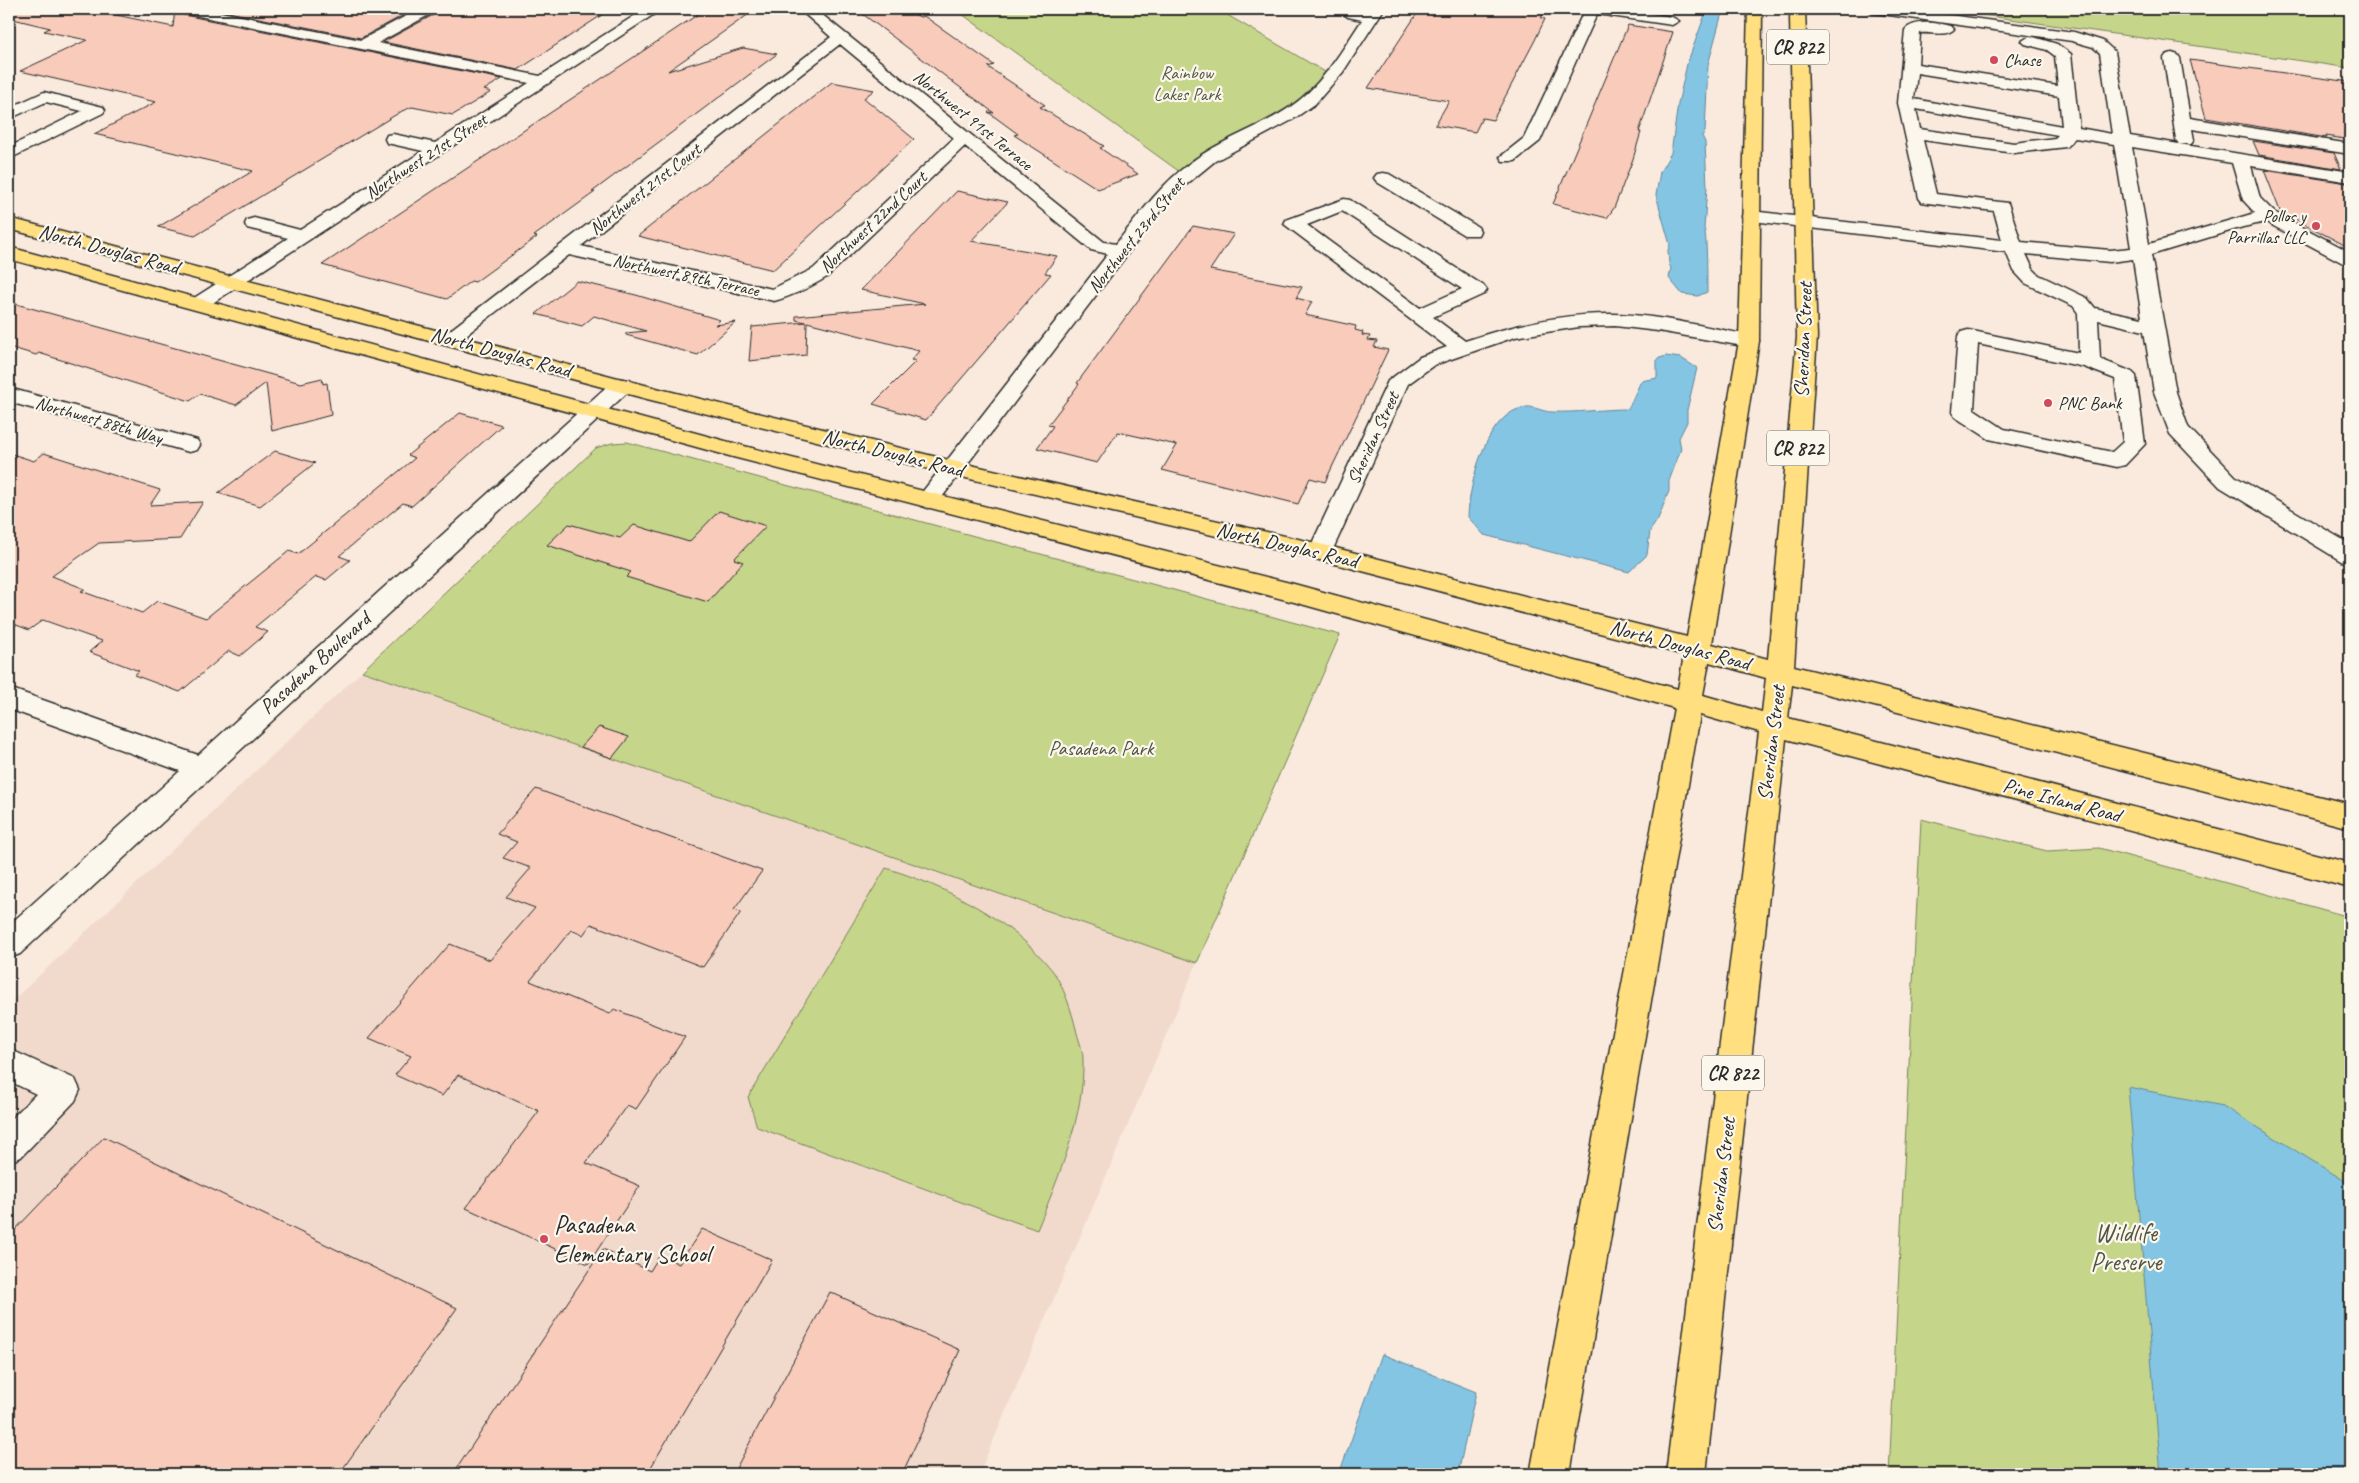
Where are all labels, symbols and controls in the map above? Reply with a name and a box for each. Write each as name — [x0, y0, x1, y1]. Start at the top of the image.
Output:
road number: CR 822 — [1767, 30, 1829, 64]
place label: Chase — [2004, 49, 2042, 71]
marker: Chase — [1988, 54, 2000, 66]
park label: Rainbow Lakes Park — [1154, 62, 1222, 105]
street label: Northwest 91st Terrace — [909, 65, 1038, 175]
street label: Northwest 21st Street — [361, 107, 493, 204]
street label: Northwest 21st Court — [585, 137, 707, 240]
street label: Northwest 22nd Court — [815, 165, 933, 277]
street label: Northwest 23rd Street — [1083, 171, 1191, 297]
place label: Pollos y Parrillas LLC — [2227, 205, 2308, 248]
street label: North Douglas Road — [36, 218, 186, 281]
marker: Pollos y Parrillas LLC — [2310, 220, 2322, 232]
street label: Northwest 89th Terrace — [611, 249, 762, 301]
street label: Sheridan Street — [1788, 280, 1818, 398]
street label: North Douglas Road — [428, 321, 578, 384]
street label: Sheridan Street — [1342, 387, 1405, 487]
street label: Northwest 88th Way — [33, 391, 167, 449]
place label: PNC Bank — [2058, 392, 2123, 414]
marker: PNC Bank — [2042, 397, 2054, 409]
street label: North Douglas Road — [820, 423, 970, 484]
road number: CR 822 — [1767, 430, 1829, 466]
street label: North Douglas Road — [1214, 516, 1364, 575]
street label: Pasadena Boulevard — [254, 604, 379, 720]
street label: North Douglas Road — [1607, 614, 1757, 677]
street label: Sheridan Street — [1751, 682, 1791, 802]
park label: Pasadena Park — [1049, 735, 1155, 761]
street label: Pine Island Road — [2000, 772, 2126, 829]
road number: CR 822 — [1702, 1056, 1764, 1090]
street label: Sheridan Street — [1701, 1114, 1741, 1234]
place label: Pasadena Elementary School — [554, 1209, 715, 1270]
park label: Wildlife Preserve — [2091, 1217, 2163, 1278]
marker: Pasadena Elementary School — [538, 1233, 550, 1245]

